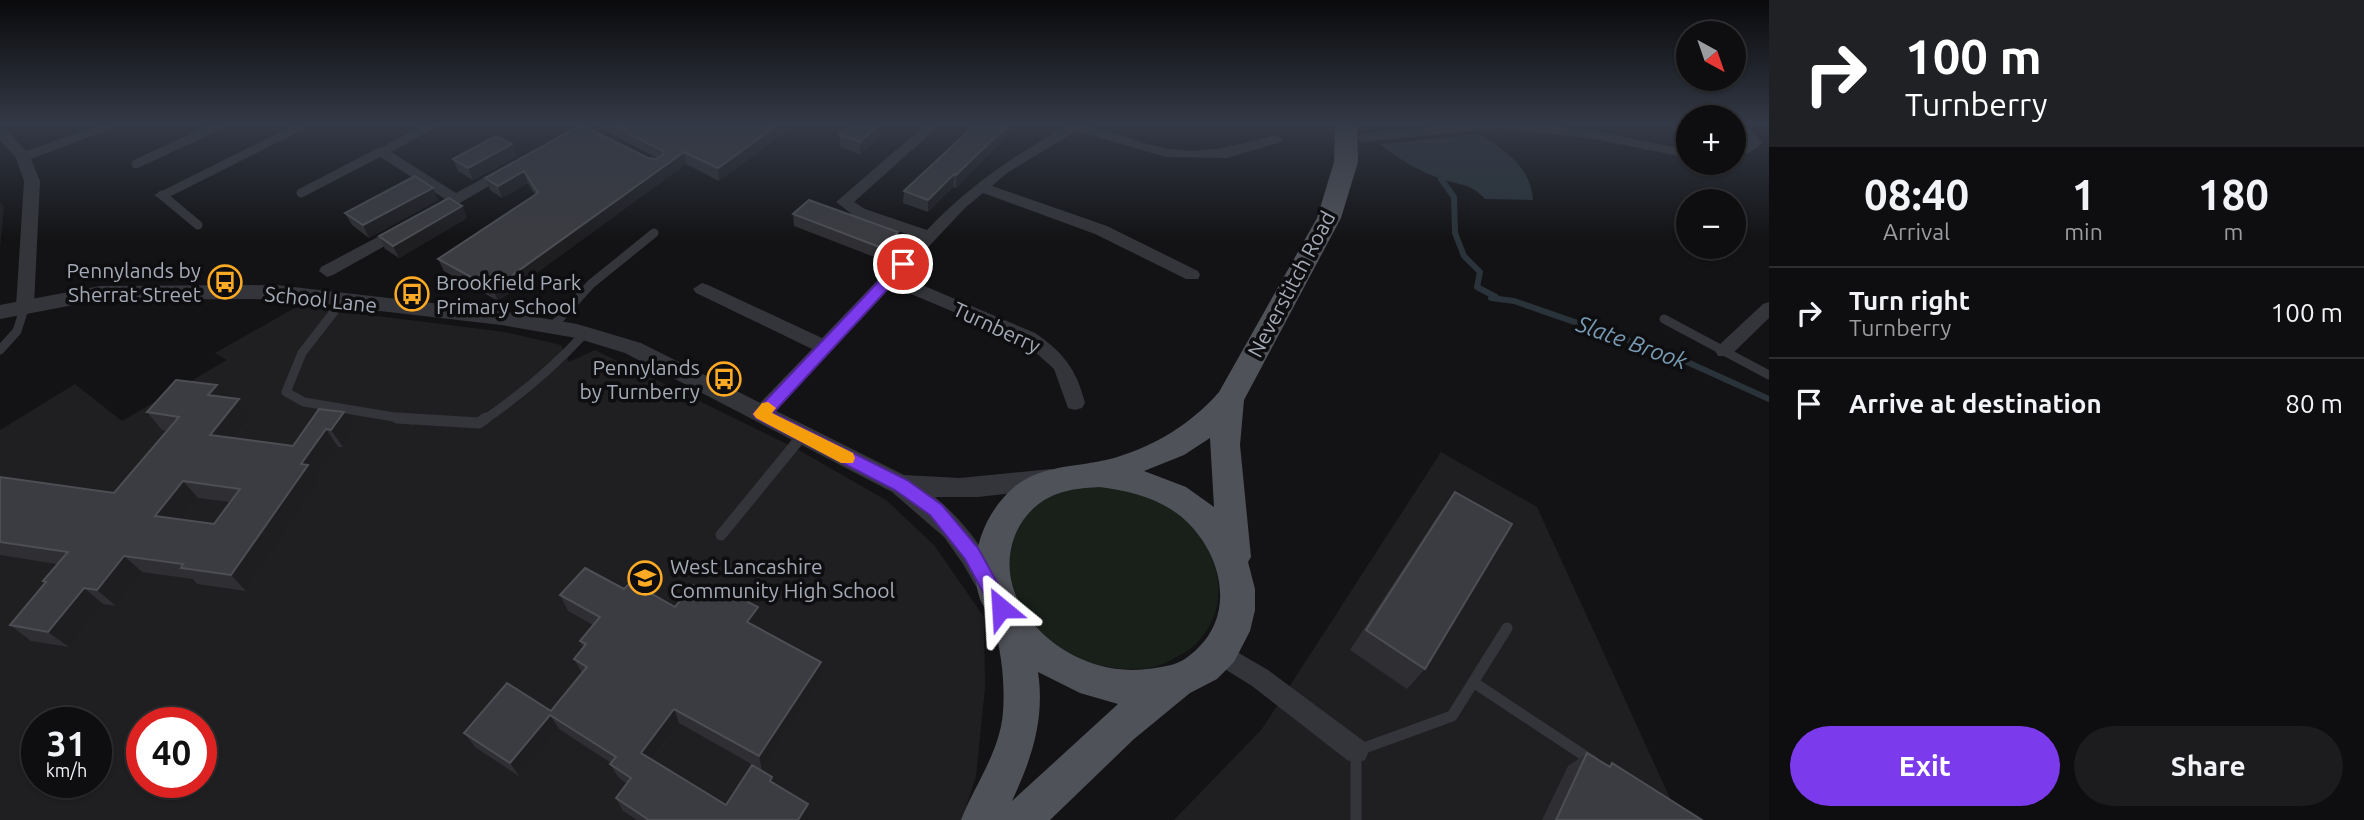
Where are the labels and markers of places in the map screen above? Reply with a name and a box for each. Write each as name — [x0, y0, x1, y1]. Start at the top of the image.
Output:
pin — [873, 234, 933, 294]
place label: Pennylands by Sherrat Street — [66, 258, 201, 306]
bus stop icon: Pennylands by Sherrat Street — [206, 263, 244, 301]
place label: Brookfield Park Primary School — [436, 270, 582, 318]
bus stop icon: Brookfield Park Primary School — [393, 275, 431, 313]
place label: Pennylands by Turnberry — [579, 355, 700, 403]
bus stop icon: Pennylands by Turnberry — [705, 360, 743, 398]
place label: West Lancashire Community High School — [670, 554, 895, 602]
school or university icon: West Lancashire Community High School — [626, 559, 664, 597]

